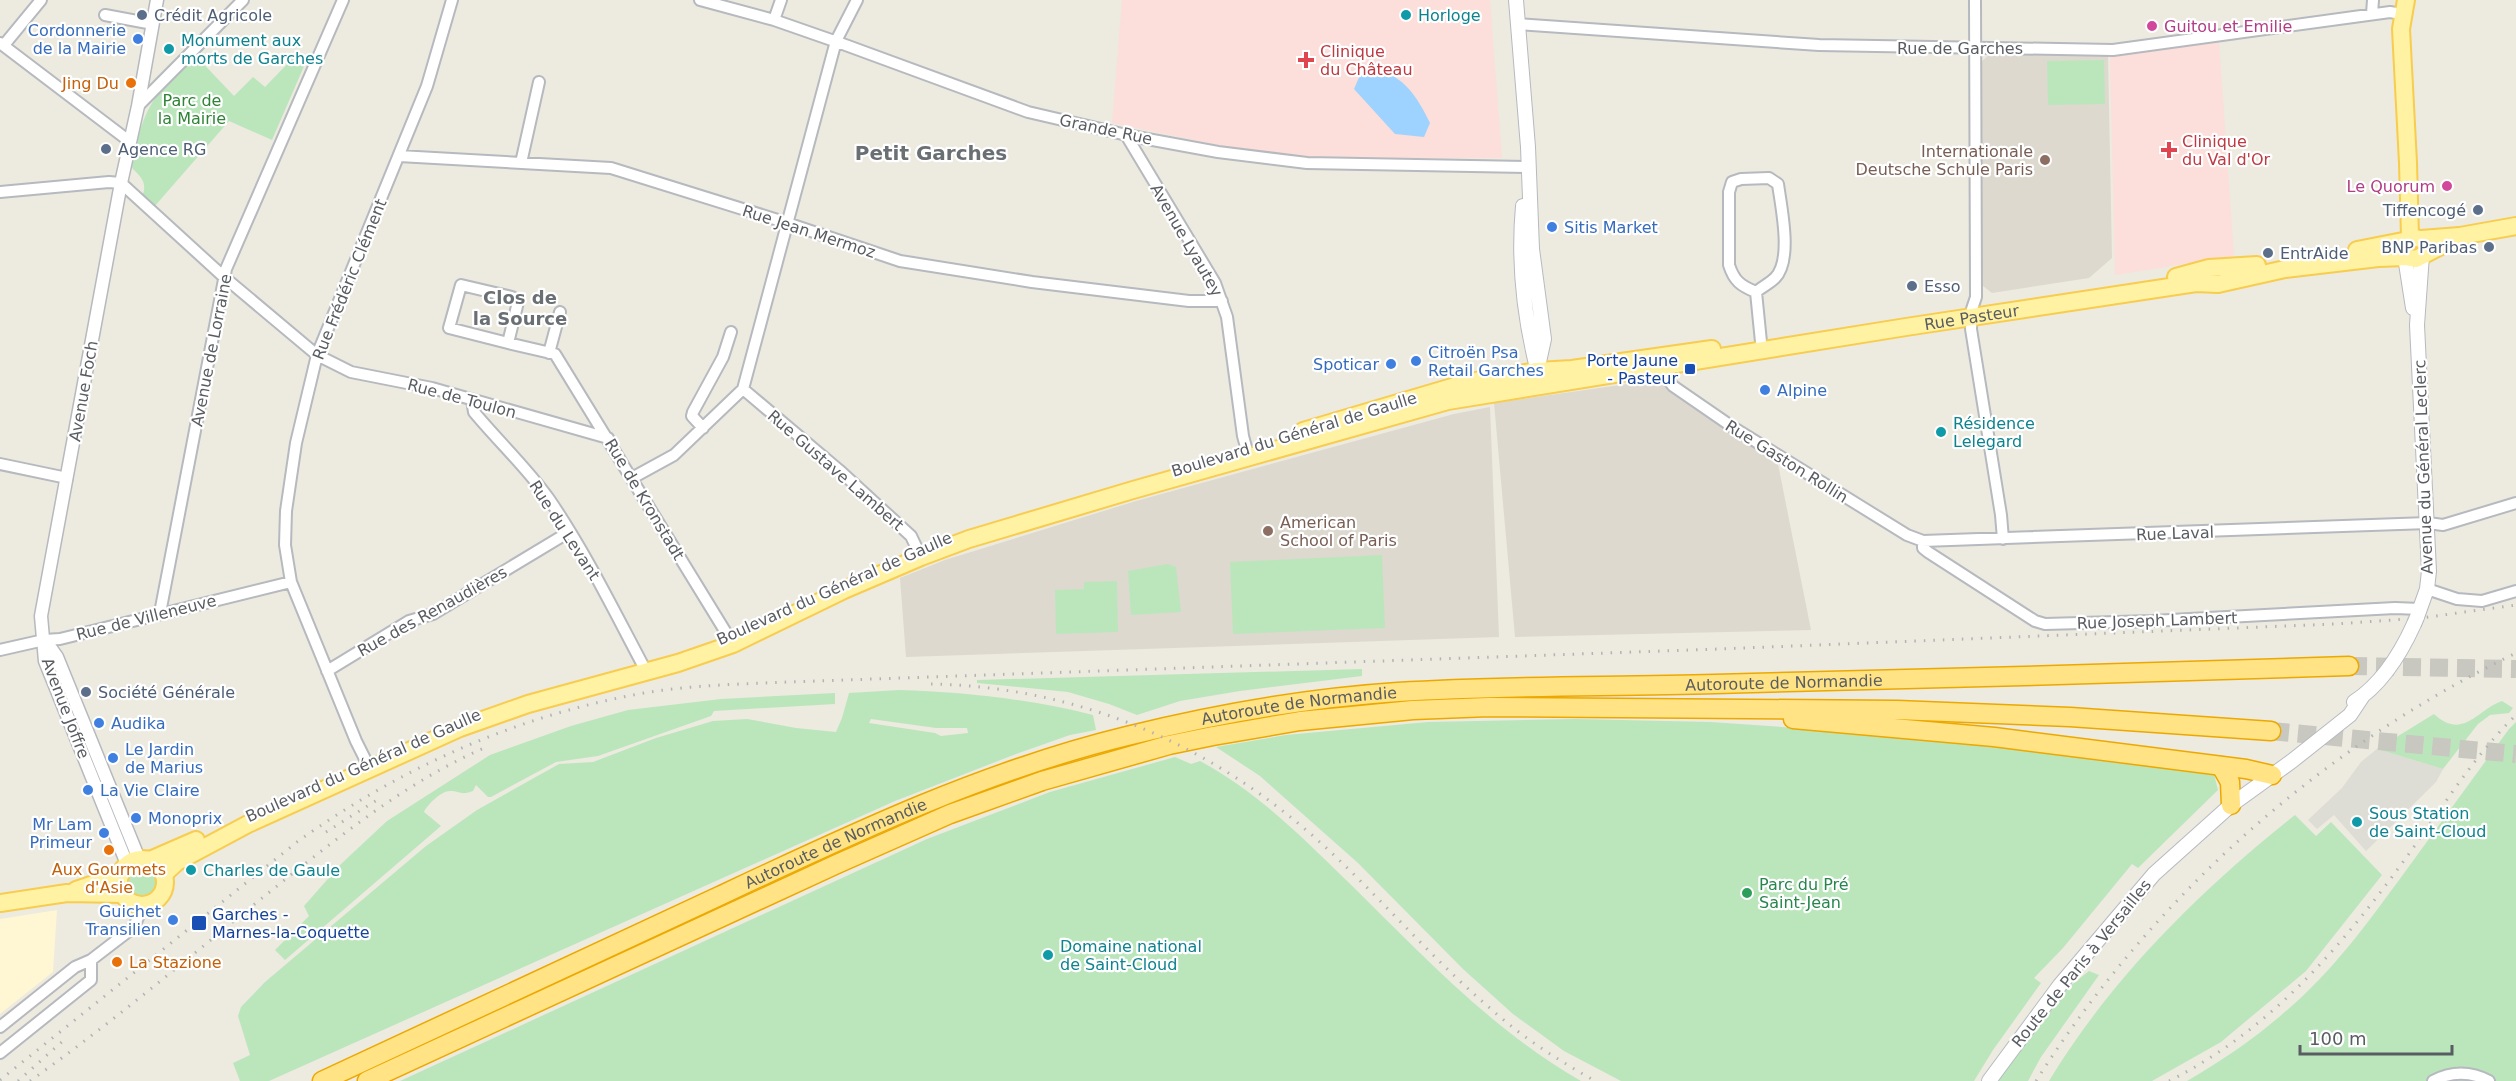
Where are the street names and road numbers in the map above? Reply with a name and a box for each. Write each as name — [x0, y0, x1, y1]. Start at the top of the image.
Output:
street label: Rue de Garches — [1897, 39, 2023, 58]
street label: Grande Rue — [1058, 110, 1154, 149]
street label: Avenue Lyautey — [1147, 181, 1227, 300]
street label: Rue Frédéric Clément — [308, 196, 390, 362]
street label: Rue Jean Mermoz — [740, 201, 878, 262]
street label: Avenue de Lorraine — [187, 272, 236, 428]
street label: Rue Pasteur — [1923, 301, 2021, 334]
street label: Avenue Foch — [65, 339, 102, 443]
street label: Avenue du Général Leclerc — [2410, 359, 2437, 575]
street label: Rue de Toulon — [405, 375, 518, 422]
street label: Boulevard du Général de Gaulle — [1169, 388, 1419, 481]
street label: Rue Gustave Lambert — [764, 406, 908, 535]
street label: Rue Gaston Rollin — [1722, 416, 1852, 507]
street label: Rue de Kronstadt — [601, 435, 688, 563]
street label: Rue du Levant — [525, 477, 604, 584]
street label: Rue Laval — [2136, 523, 2214, 544]
street label: Boulevard du Général de Gaulle — [714, 528, 955, 649]
street label: Rue des Renaudières — [354, 562, 510, 660]
street label: Rue de Villeneuve — [74, 591, 218, 644]
street label: Rue Joseph Lambert — [2076, 608, 2238, 633]
street label: Avenue Joffre — [38, 655, 93, 761]
street label: Autoroute de Normandie — [1685, 671, 1883, 695]
street label: Autoroute de Normandie — [1199, 683, 1398, 729]
street label: Boulevard du Général de Gaulle — [243, 705, 484, 826]
street label: Autoroute de Normandie — [742, 795, 930, 893]
street label: Route de Paris à Versailles — [2008, 876, 2155, 1051]

